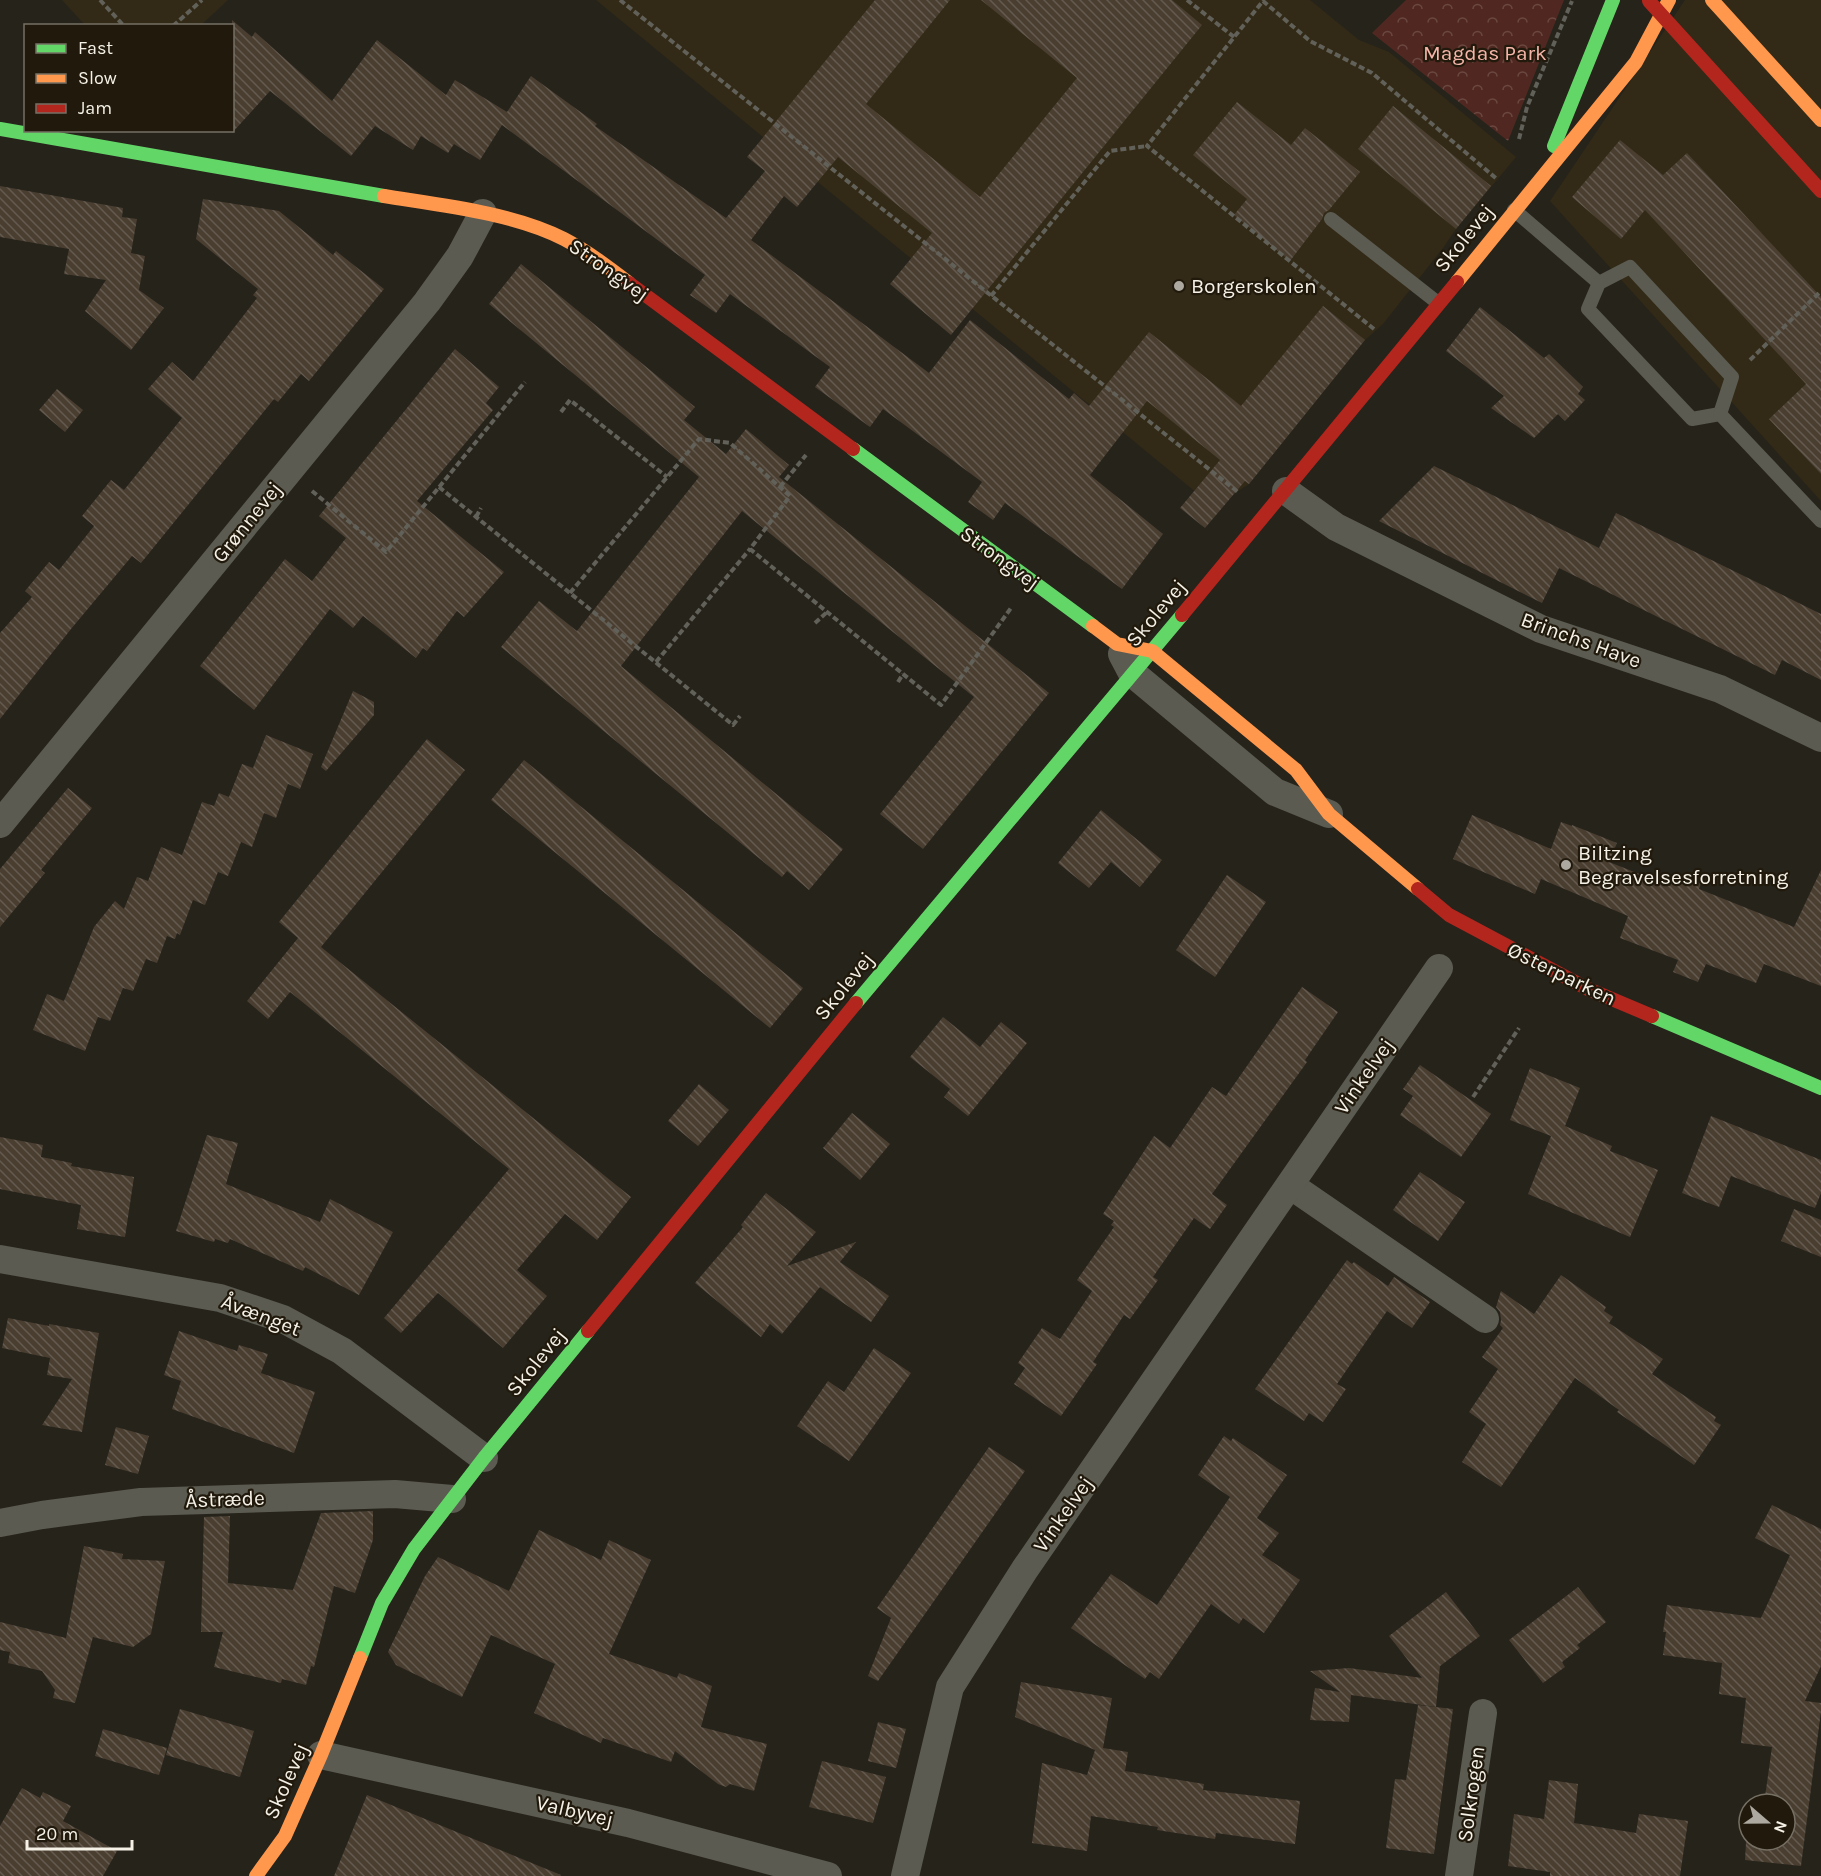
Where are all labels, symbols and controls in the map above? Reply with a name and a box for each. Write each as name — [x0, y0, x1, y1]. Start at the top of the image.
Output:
legend — [24, 24, 234, 132]
text: Fast — [78, 37, 113, 59]
park label: Magdas Park — [1423, 41, 1547, 65]
text: Slow — [78, 67, 117, 89]
text: Jam — [78, 97, 112, 119]
street label: Skolevej — [1429, 199, 1499, 277]
street label: Strongvej — [564, 234, 654, 306]
place label: Borgerskolen — [1191, 274, 1317, 298]
marker: Borgerskolen — [1172, 279, 1186, 293]
street label: Grønnevej — [207, 477, 287, 567]
street label: Strongvej — [956, 521, 1044, 595]
street label: Skolevej — [1121, 574, 1191, 652]
street label: Brinchs Have — [1518, 607, 1644, 673]
place label: Biltzing Begravelsesforretning — [1578, 841, 1788, 889]
marker: Biltzing Begravelsesforretning — [1559, 858, 1573, 872]
street label: Østerparken — [1504, 937, 1620, 1011]
street label: Skolevej — [809, 947, 879, 1025]
street label: Vinkelvej — [1329, 1033, 1399, 1119]
street label: Åvænget — [218, 1289, 304, 1341]
street label: Skolevej — [501, 1323, 571, 1401]
street label: Vinkelvej — [1028, 1471, 1098, 1557]
street label: Åstræde — [185, 1486, 265, 1512]
street label: Skolevej — [259, 1739, 313, 1823]
street label: Solkrogen — [1452, 1745, 1490, 1843]
street label: Valbyvej — [534, 1790, 616, 1832]
north arrow — [1737, 1792, 1797, 1852]
scale bar — [27, 1813, 132, 1851]
text: N — [1770, 1818, 1792, 1836]
text: 20 m — [36, 1823, 78, 1845]

